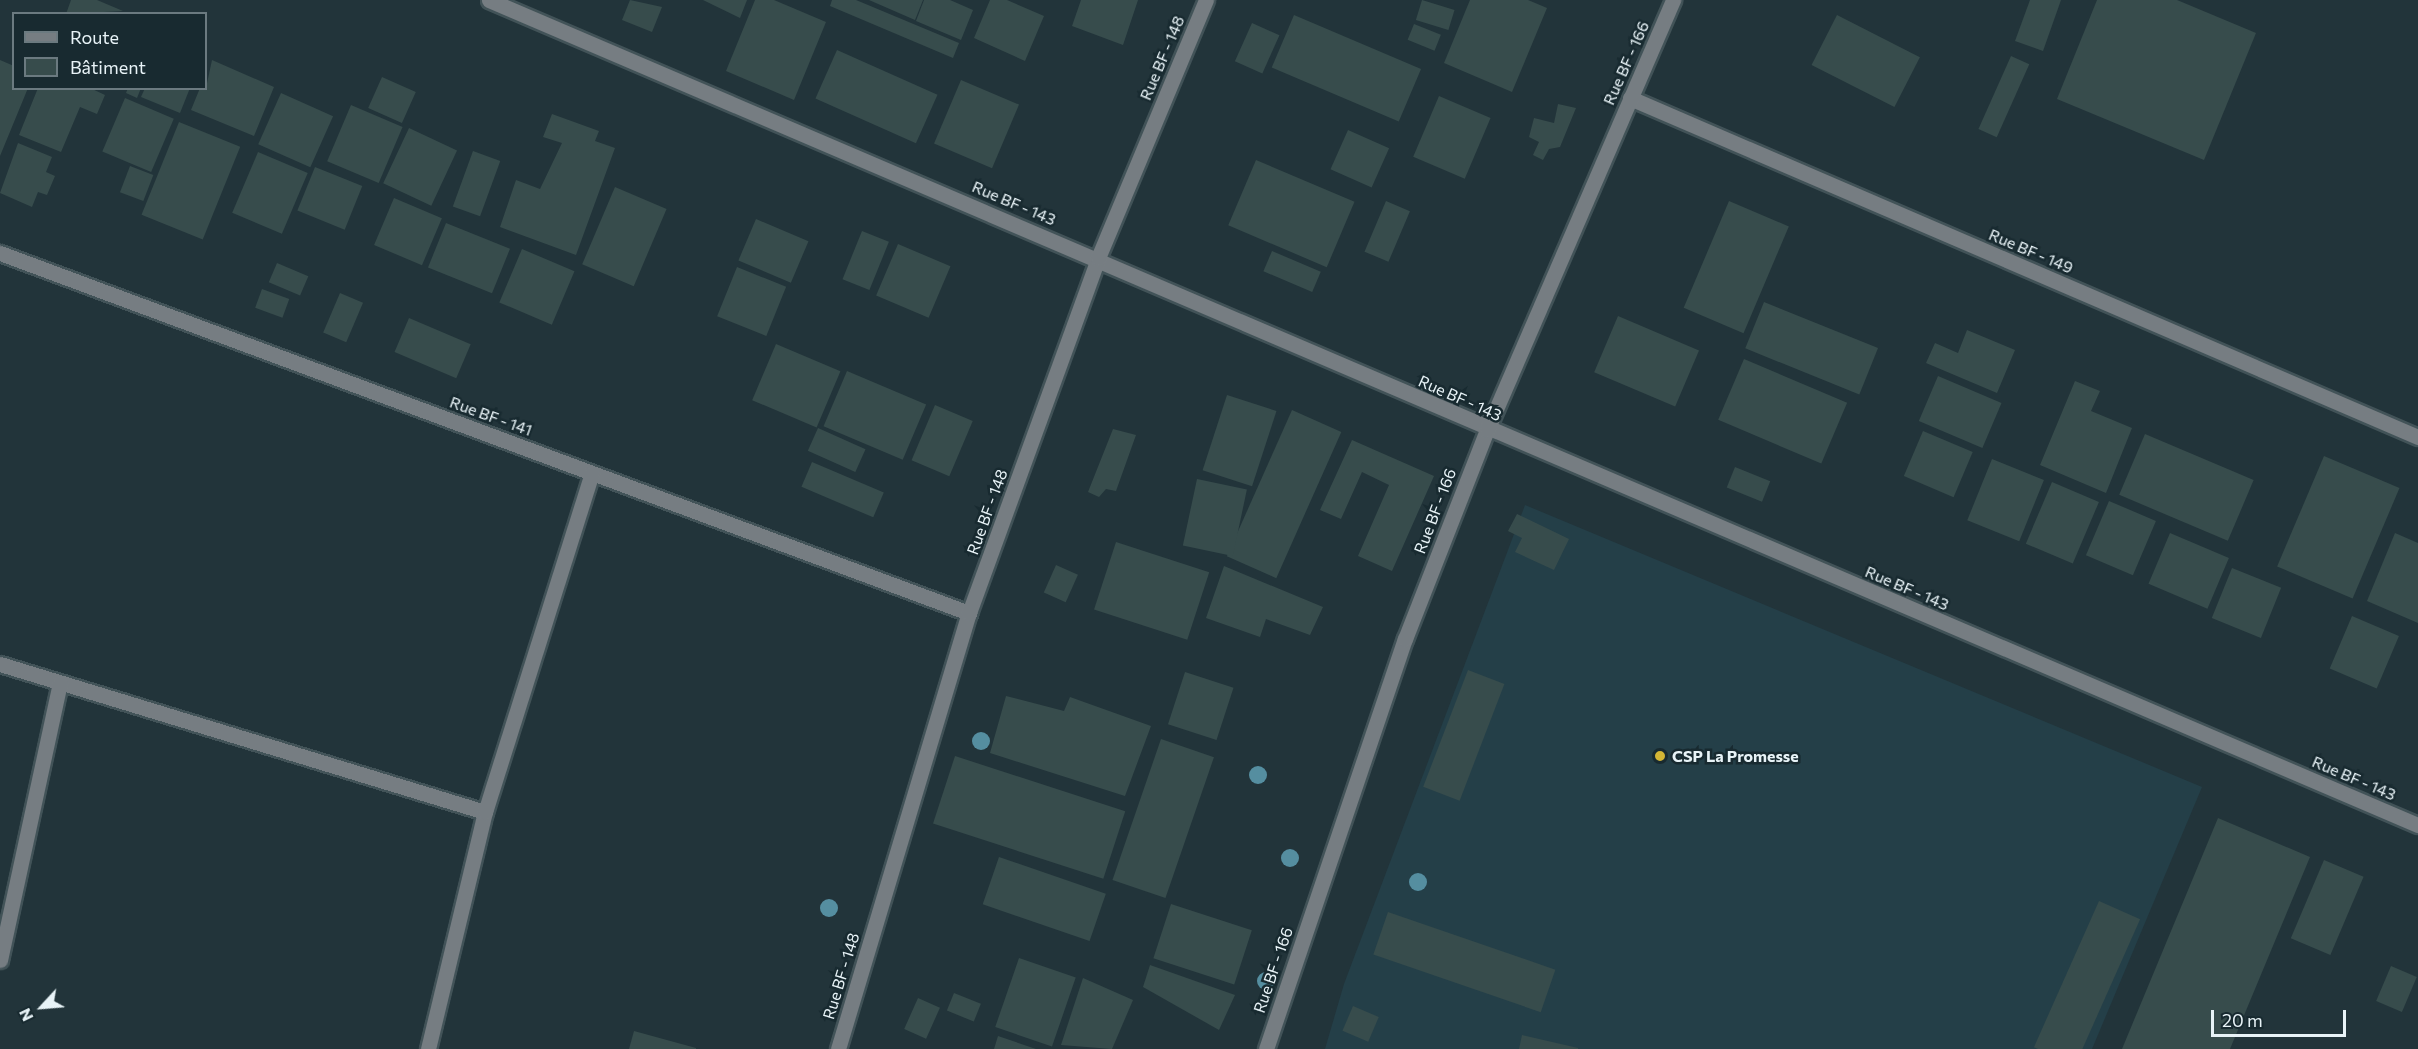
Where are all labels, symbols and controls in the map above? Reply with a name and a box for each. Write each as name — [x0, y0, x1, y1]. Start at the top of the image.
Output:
legend — [12, 12, 207, 90]
street label: Rue BF - 148 — [1136, 13, 1188, 103]
street label: Rue BF - 166 — [1599, 18, 1653, 108]
text: Route — [70, 26, 119, 48]
text: Bâtiment — [70, 56, 146, 78]
street label: Rue BF - 143 — [969, 177, 1059, 229]
street label: Rue BF - 149 — [1986, 225, 2076, 277]
street label: Rue BF - 143 — [1415, 371, 1505, 425]
street label: Rue BF - 141 — [447, 392, 535, 440]
street label: Rue BF - 166 — [1410, 466, 1460, 556]
street label: Rue BF - 148 — [963, 467, 1011, 557]
street label: Rue BF - 143 — [1862, 562, 1952, 614]
place label: CSP La Promesse — [1672, 746, 1799, 766]
marker: CSP La Promesse — [1653, 749, 1667, 763]
street label: Rue BF - 143 — [2309, 752, 2399, 804]
street label: Rue BF - 166 — [1249, 924, 1297, 1016]
street label: Rue BF - 148 — [819, 930, 863, 1022]
north arrow — [12, 977, 72, 1037]
scale bar — [2214, 998, 2349, 1036]
text: N — [14, 1006, 37, 1025]
text: 20 m — [2222, 1009, 2263, 1031]

